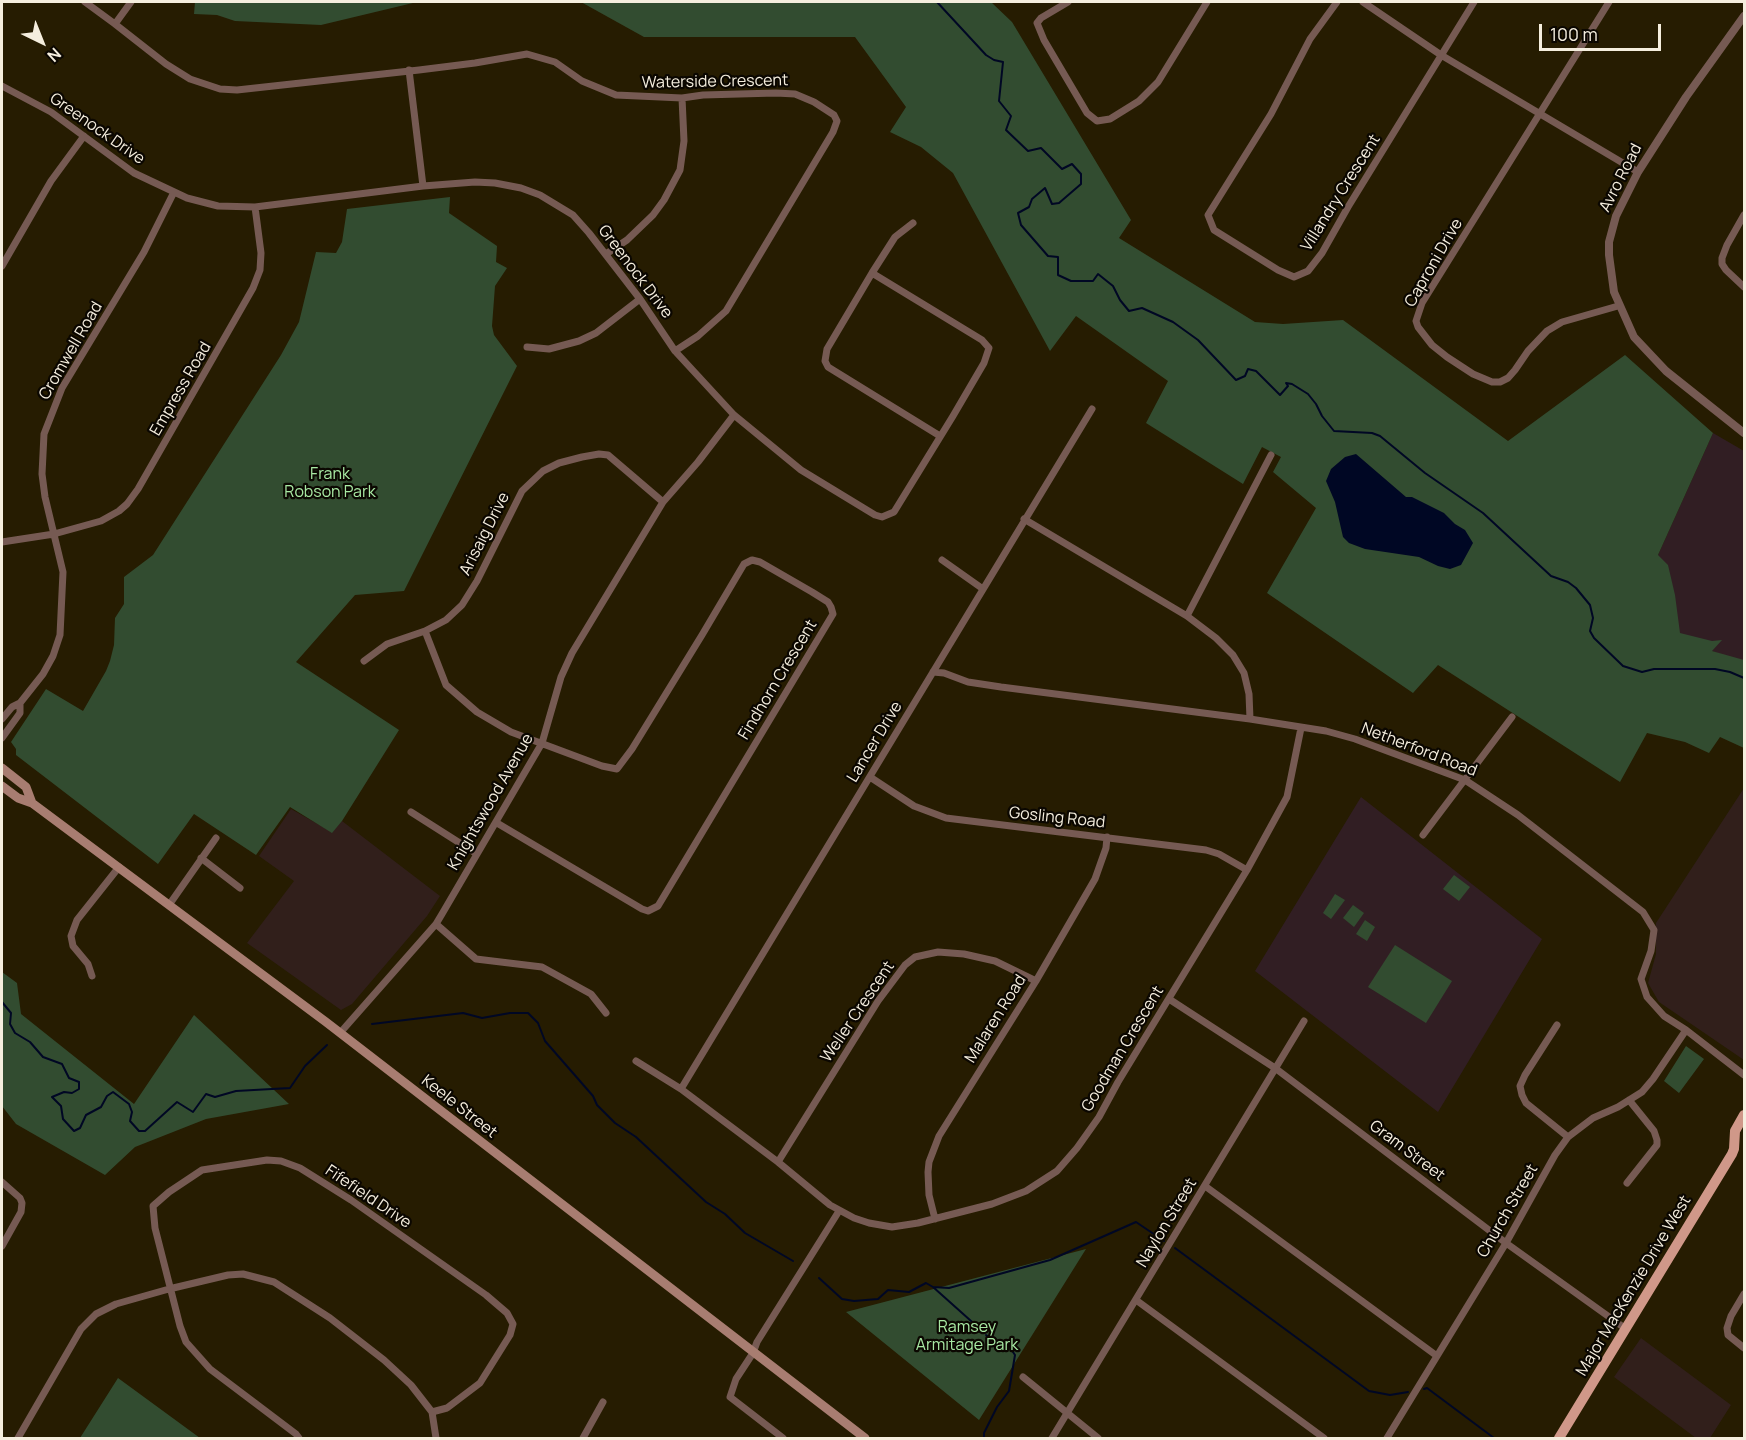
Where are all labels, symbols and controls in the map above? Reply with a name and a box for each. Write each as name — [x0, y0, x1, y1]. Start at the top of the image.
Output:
north arrow — [12, 12, 72, 72]
scale bar — [1542, 12, 1664, 50]
text: 100 m — [1550, 22, 1598, 46]
text: N — [43, 43, 66, 67]
street label: Waterside Crescent — [642, 71, 788, 93]
street label: Greenock Drive — [46, 89, 148, 169]
street label: Villandry Crescent — [1297, 131, 1385, 255]
street label: Avro Road — [1596, 141, 1646, 215]
street label: Caproni Drive — [1401, 215, 1467, 311]
street label: Greenock Drive — [594, 222, 676, 322]
street label: Cromwell Road — [35, 299, 107, 403]
street label: Empress Road — [146, 339, 216, 439]
park label: Frank Robson Park — [284, 465, 376, 503]
street label: Arisaig Drive — [456, 489, 514, 579]
street label: Findhorn Crescent — [735, 617, 821, 743]
street label: Lancer Drive — [843, 698, 907, 786]
street label: Netherford Road — [1358, 719, 1480, 781]
street label: Knightswood Avenue — [444, 730, 538, 874]
street label: Gosling Road — [1008, 803, 1106, 833]
street label: Weller Crescent — [817, 958, 899, 1066]
street label: Malaren Road — [961, 971, 1031, 1067]
street label: Goodman Crescent — [1078, 983, 1168, 1115]
street label: Keele Street — [417, 1071, 501, 1143]
street label: Gram Street — [1366, 1116, 1448, 1186]
street label: Fifefield Drive — [321, 1161, 415, 1233]
street label: Church Street — [1474, 1161, 1542, 1261]
street label: Naylon Street — [1133, 1175, 1201, 1271]
street label: Major MacKenzie Drive West — [1572, 1192, 1696, 1380]
park label: Ramsey Armitage Park — [916, 1318, 1018, 1356]

